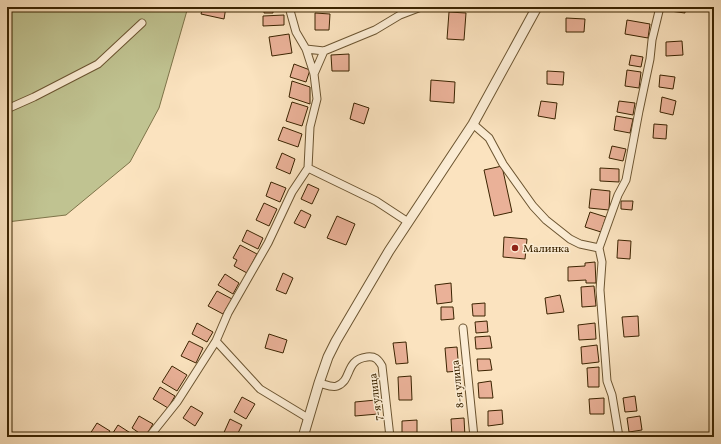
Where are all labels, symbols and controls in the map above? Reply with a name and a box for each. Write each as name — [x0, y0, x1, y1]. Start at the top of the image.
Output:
place label: Малинка — [523, 242, 570, 257]
marker: Малинка — [510, 243, 520, 253]
street label: 8-я улица — [448, 358, 468, 409]
street label: 7-я улица — [366, 372, 387, 421]

